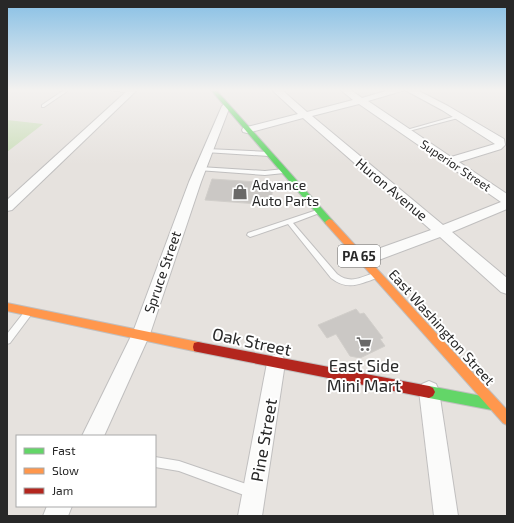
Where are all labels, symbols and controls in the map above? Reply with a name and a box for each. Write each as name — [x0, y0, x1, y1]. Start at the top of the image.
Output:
street label: Superior Street — [418, 136, 494, 194]
street label: Huron Avenue — [353, 154, 431, 224]
place label: Advance Auto Parts — [252, 176, 319, 209]
shop icon: Advance Auto Parts — [231, 183, 249, 201]
street label: Spruce Street — [140, 229, 184, 315]
road number: PA 65 — [338, 245, 380, 267]
street label: East Washington Street — [386, 266, 498, 388]
street label: Oak Street — [211, 323, 294, 359]
supermarket icon: East Side Mini Mart — [355, 335, 373, 353]
place label: East Side Mini Mart — [327, 355, 402, 395]
street label: Pine Street — [246, 396, 280, 483]
legend — [16, 435, 156, 507]
text: Fast — [52, 443, 76, 457]
text: Slow — [52, 463, 79, 477]
text: Jam — [52, 483, 73, 497]

